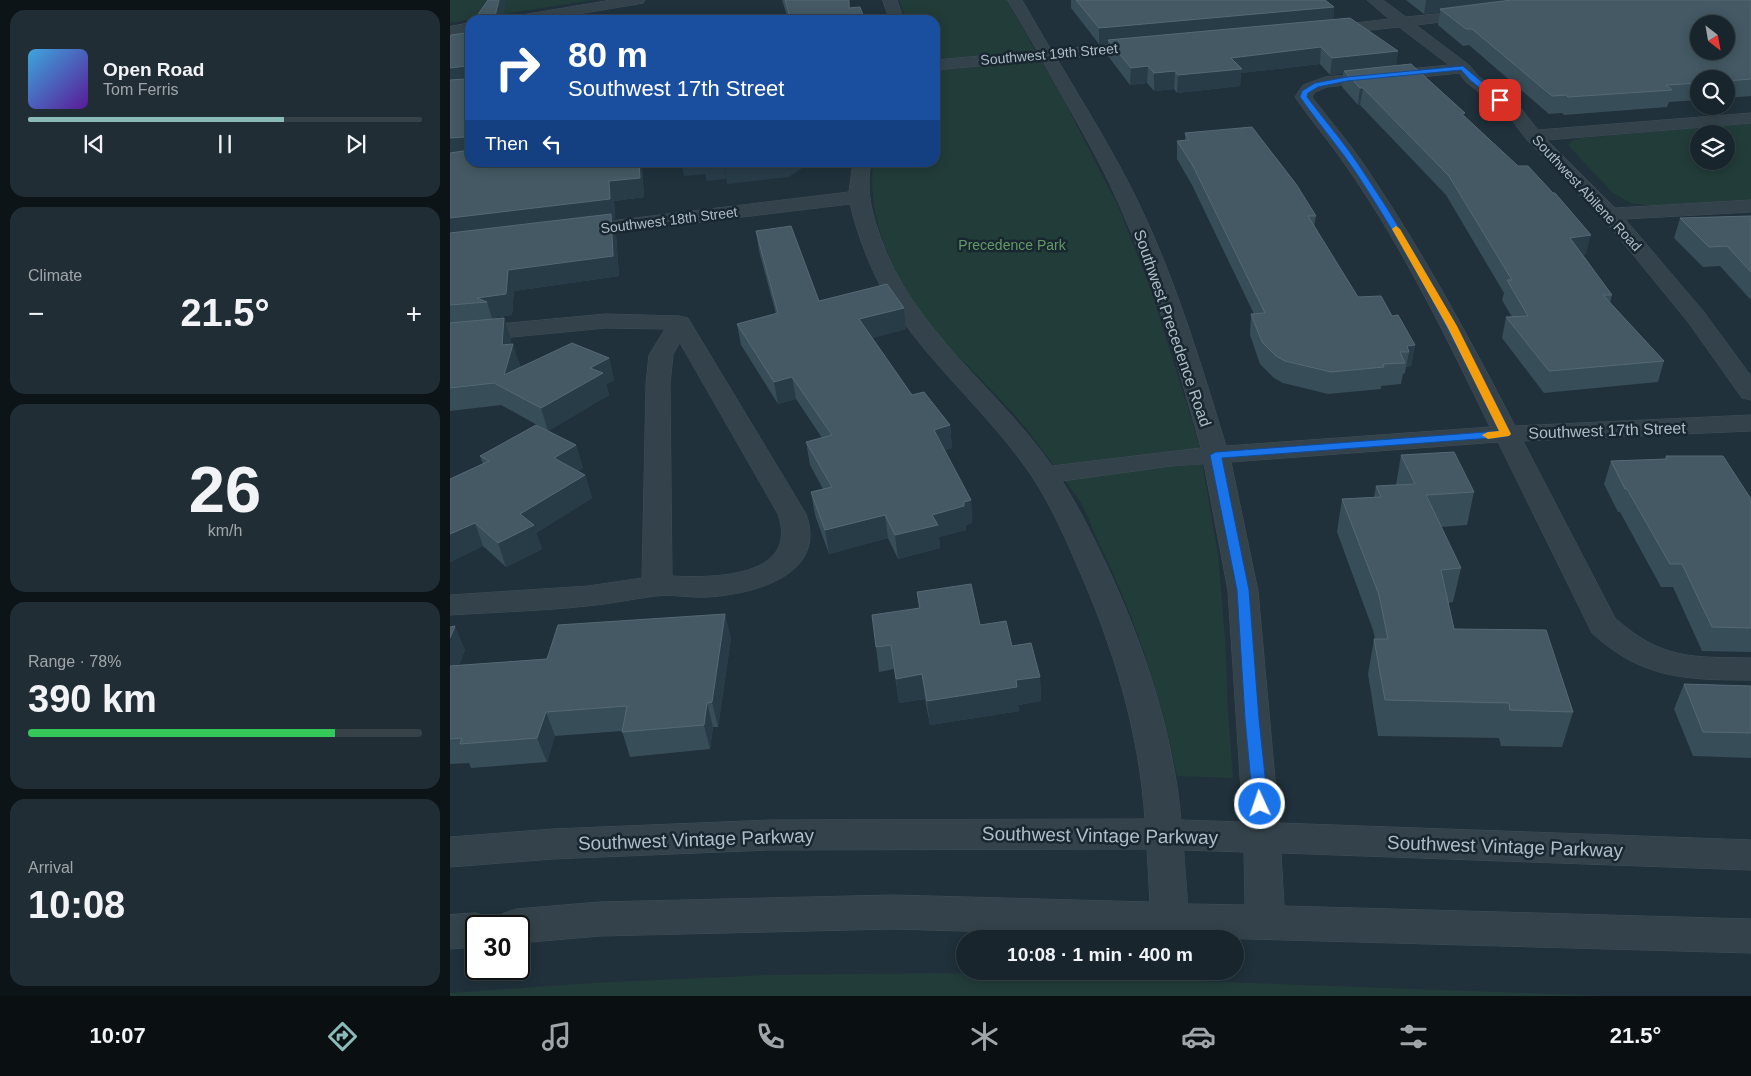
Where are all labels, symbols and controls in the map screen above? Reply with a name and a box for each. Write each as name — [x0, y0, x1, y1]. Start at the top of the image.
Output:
north arrow — [1690, 15, 1735, 60]
map controls — [1690, 15, 1735, 170]
icon: right — [485, 35, 550, 100]
text: 80 m — [568, 35, 648, 74]
street label: Southwest 19th Street — [980, 40, 1118, 68]
text: Open Road — [103, 59, 204, 80]
button: search — [1690, 70, 1735, 115]
text: Southwest 17th Street — [568, 76, 784, 101]
pin — [1479, 79, 1521, 121]
text: Tom Ferris — [103, 81, 179, 98]
icon: arrive — [1486, 86, 1514, 114]
button: layers — [1690, 125, 1735, 170]
icon: previous — [80, 130, 108, 158]
icon: pause — [211, 130, 239, 158]
icon: next — [342, 130, 370, 158]
icon: left — [538, 130, 566, 158]
street label: Southwest Abilene Road — [1529, 132, 1645, 254]
text: Then — [485, 133, 528, 154]
street label: Southwest 18th Street — [600, 204, 738, 236]
street label: Southwest Precedence Road — [1131, 227, 1214, 429]
park label: Precedence Park — [958, 237, 1067, 253]
text: Climate — [28, 267, 82, 284]
text: 21.5° — [180, 292, 270, 334]
text: − — [28, 298, 44, 329]
text: + — [406, 298, 422, 329]
street label: Southwest 17th Street — [1528, 419, 1687, 442]
text: 26 — [189, 453, 261, 526]
text: km/h — [208, 522, 242, 539]
text: Range · 78% — [28, 653, 121, 670]
text: 390 km — [28, 678, 157, 720]
position arrow — [1233, 777, 1285, 829]
street label: Southwest Vintage Parkway — [982, 823, 1219, 848]
street label: Southwest Vintage Parkway — [578, 825, 815, 854]
street label: Southwest Vintage Parkway — [1387, 832, 1624, 861]
text: Arrival — [28, 859, 73, 876]
text: 10:08 — [28, 884, 125, 926]
speed limit sign: 30 — [465, 915, 530, 980]
text: 10:08 · 1 min · 400 m — [1007, 944, 1193, 965]
icon: directions — [325, 1019, 360, 1054]
icon: music — [539, 1019, 574, 1054]
icon: phone — [753, 1019, 788, 1054]
icon: climate — [967, 1019, 1002, 1054]
icon: car — [1181, 1019, 1216, 1054]
icon: filters — [1396, 1019, 1431, 1054]
text: 10:07 — [90, 1023, 146, 1048]
text: 21.5° — [1610, 1023, 1661, 1048]

